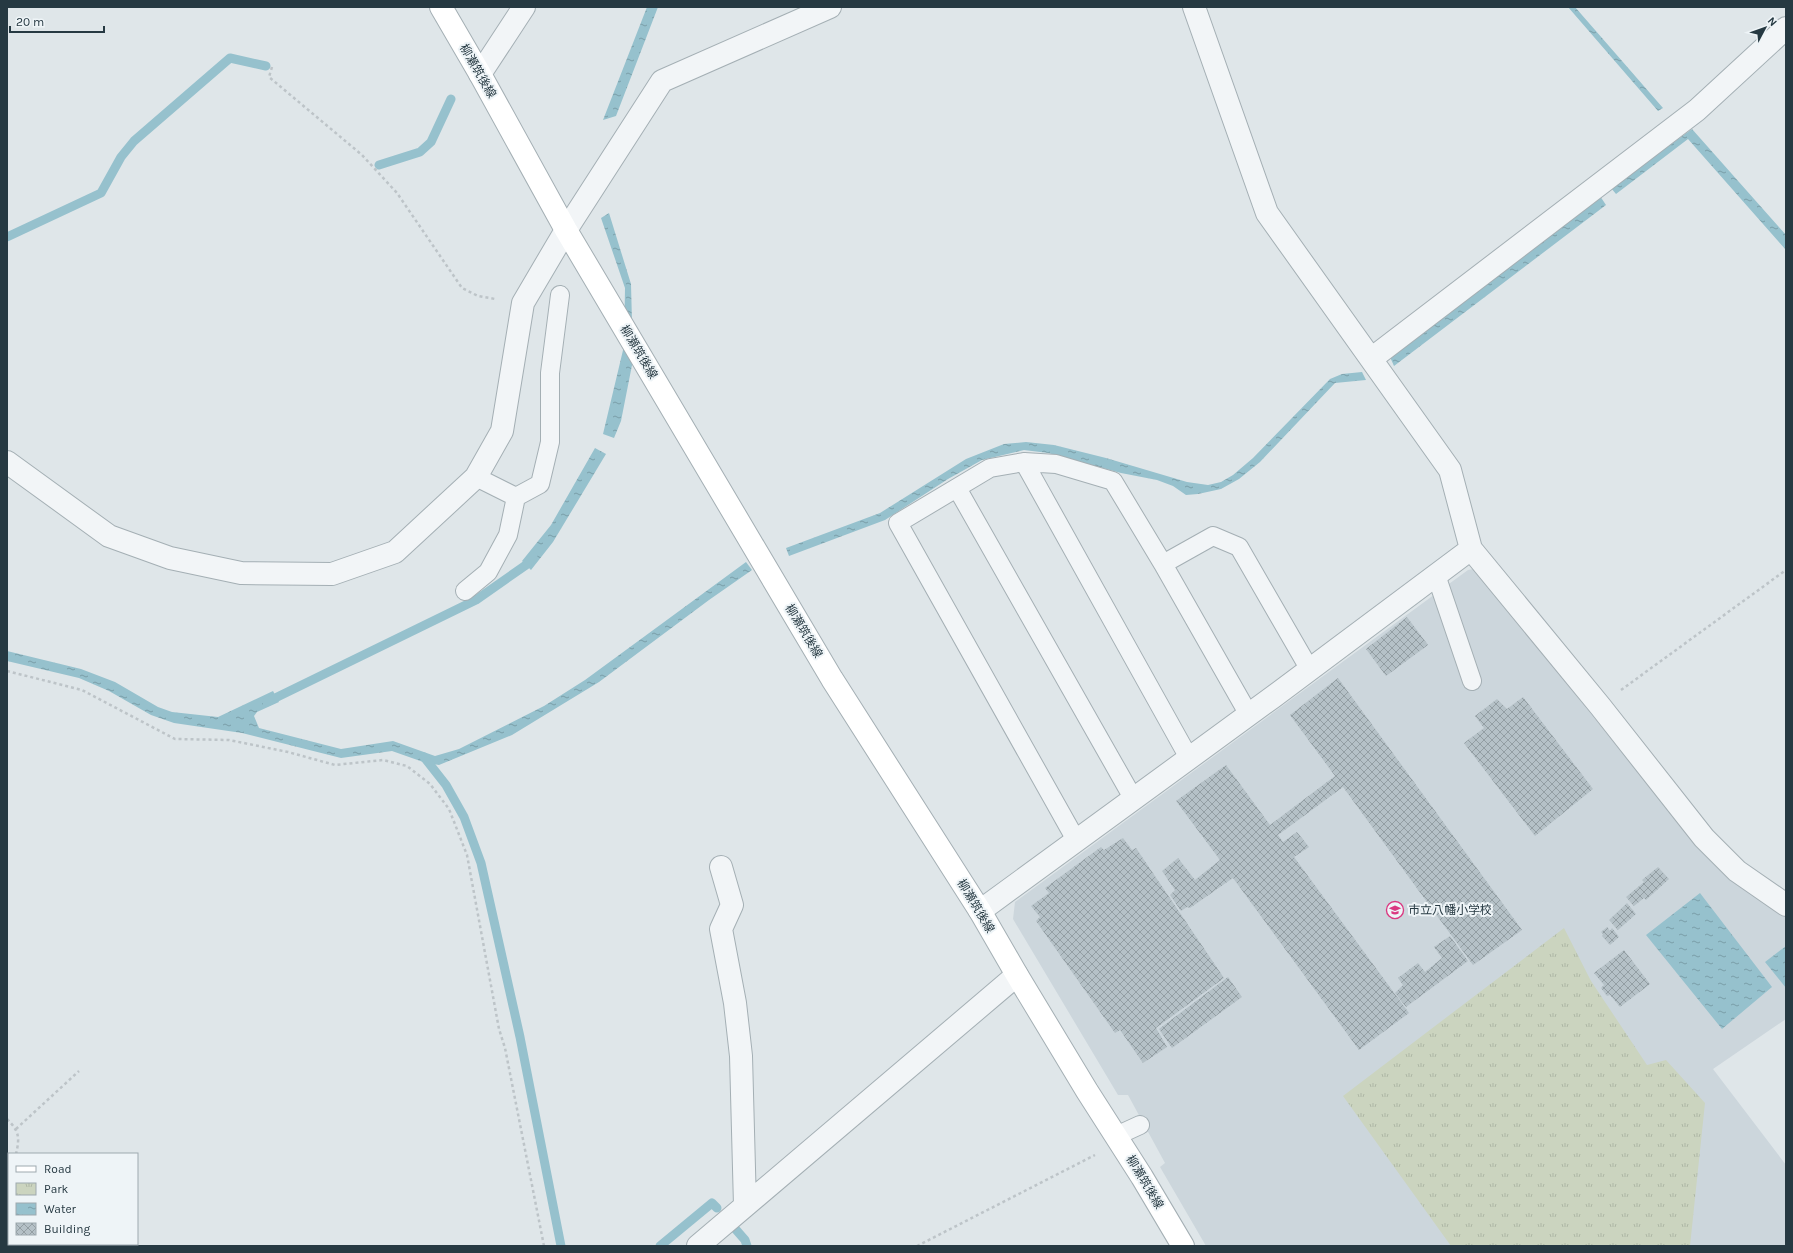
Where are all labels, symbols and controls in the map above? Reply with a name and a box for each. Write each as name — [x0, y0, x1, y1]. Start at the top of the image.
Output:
scale bar — [10, 8, 104, 34]
north arrow — [1745, 8, 1785, 48]
text: 20 m — [16, 15, 44, 29]
text: N — [1765, 15, 1780, 29]
street label: 柳瀬筑後線 — [457, 42, 499, 100]
street label: 柳瀬筑後線 — [618, 323, 660, 381]
street label: 柳瀬筑後線 — [783, 602, 825, 660]
street label: 柳瀬筑後線 — [955, 877, 997, 935]
school or university icon: 市立八幡小学校 — [1385, 900, 1405, 920]
place label: 市立八幡小学校 — [1408, 903, 1492, 917]
legend — [8, 1153, 138, 1245]
street label: 柳瀬筑後線 — [1124, 1153, 1166, 1211]
text: Road — [44, 1162, 72, 1176]
text: Park — [44, 1182, 69, 1196]
text: Water — [44, 1202, 77, 1216]
text: Building — [44, 1222, 91, 1236]

